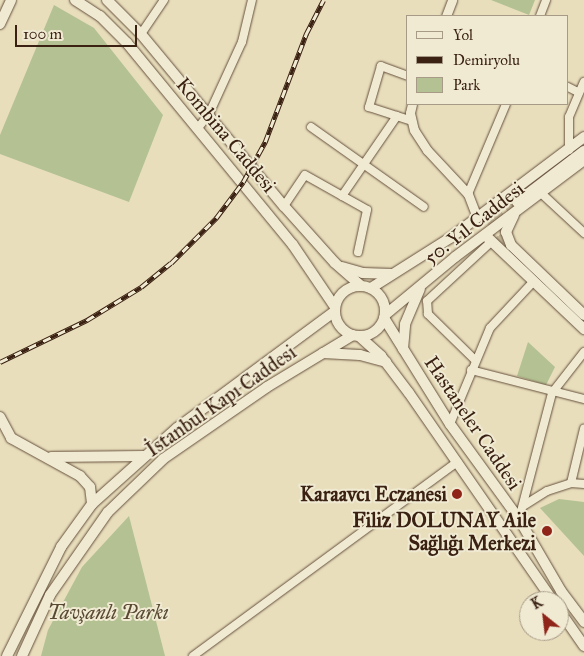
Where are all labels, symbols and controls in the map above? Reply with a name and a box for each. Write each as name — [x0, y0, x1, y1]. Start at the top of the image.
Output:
scale bar — [18, 15, 140, 47]
legend — [406, 15, 569, 105]
text: 100 m — [23, 25, 62, 43]
text: Yol — [453, 26, 473, 44]
text: Demiryolu — [453, 51, 520, 69]
street label: Kombina Caddesi — [171, 73, 281, 197]
text: Park — [453, 76, 480, 94]
street label: 50. Yıl Caddesi — [419, 176, 529, 270]
street label: İstanbul Kapı Caddesi — [141, 340, 301, 462]
street label: Hastaneler Caddesi — [419, 351, 527, 495]
place label: Karaavcı Eczanesi — [300, 482, 447, 506]
marker: Karaavcı Eczanesi — [451, 488, 463, 500]
place label: Filiz DOLUNAY Aile Sağlığı Merkezi — [353, 508, 536, 555]
marker: Filiz DOLUNAY Aile Sağlığı Merkezi — [540, 524, 554, 538]
north arrow — [519, 591, 569, 641]
text: K — [529, 593, 545, 613]
park label: Tavşanlı Parkı — [47, 600, 169, 624]

